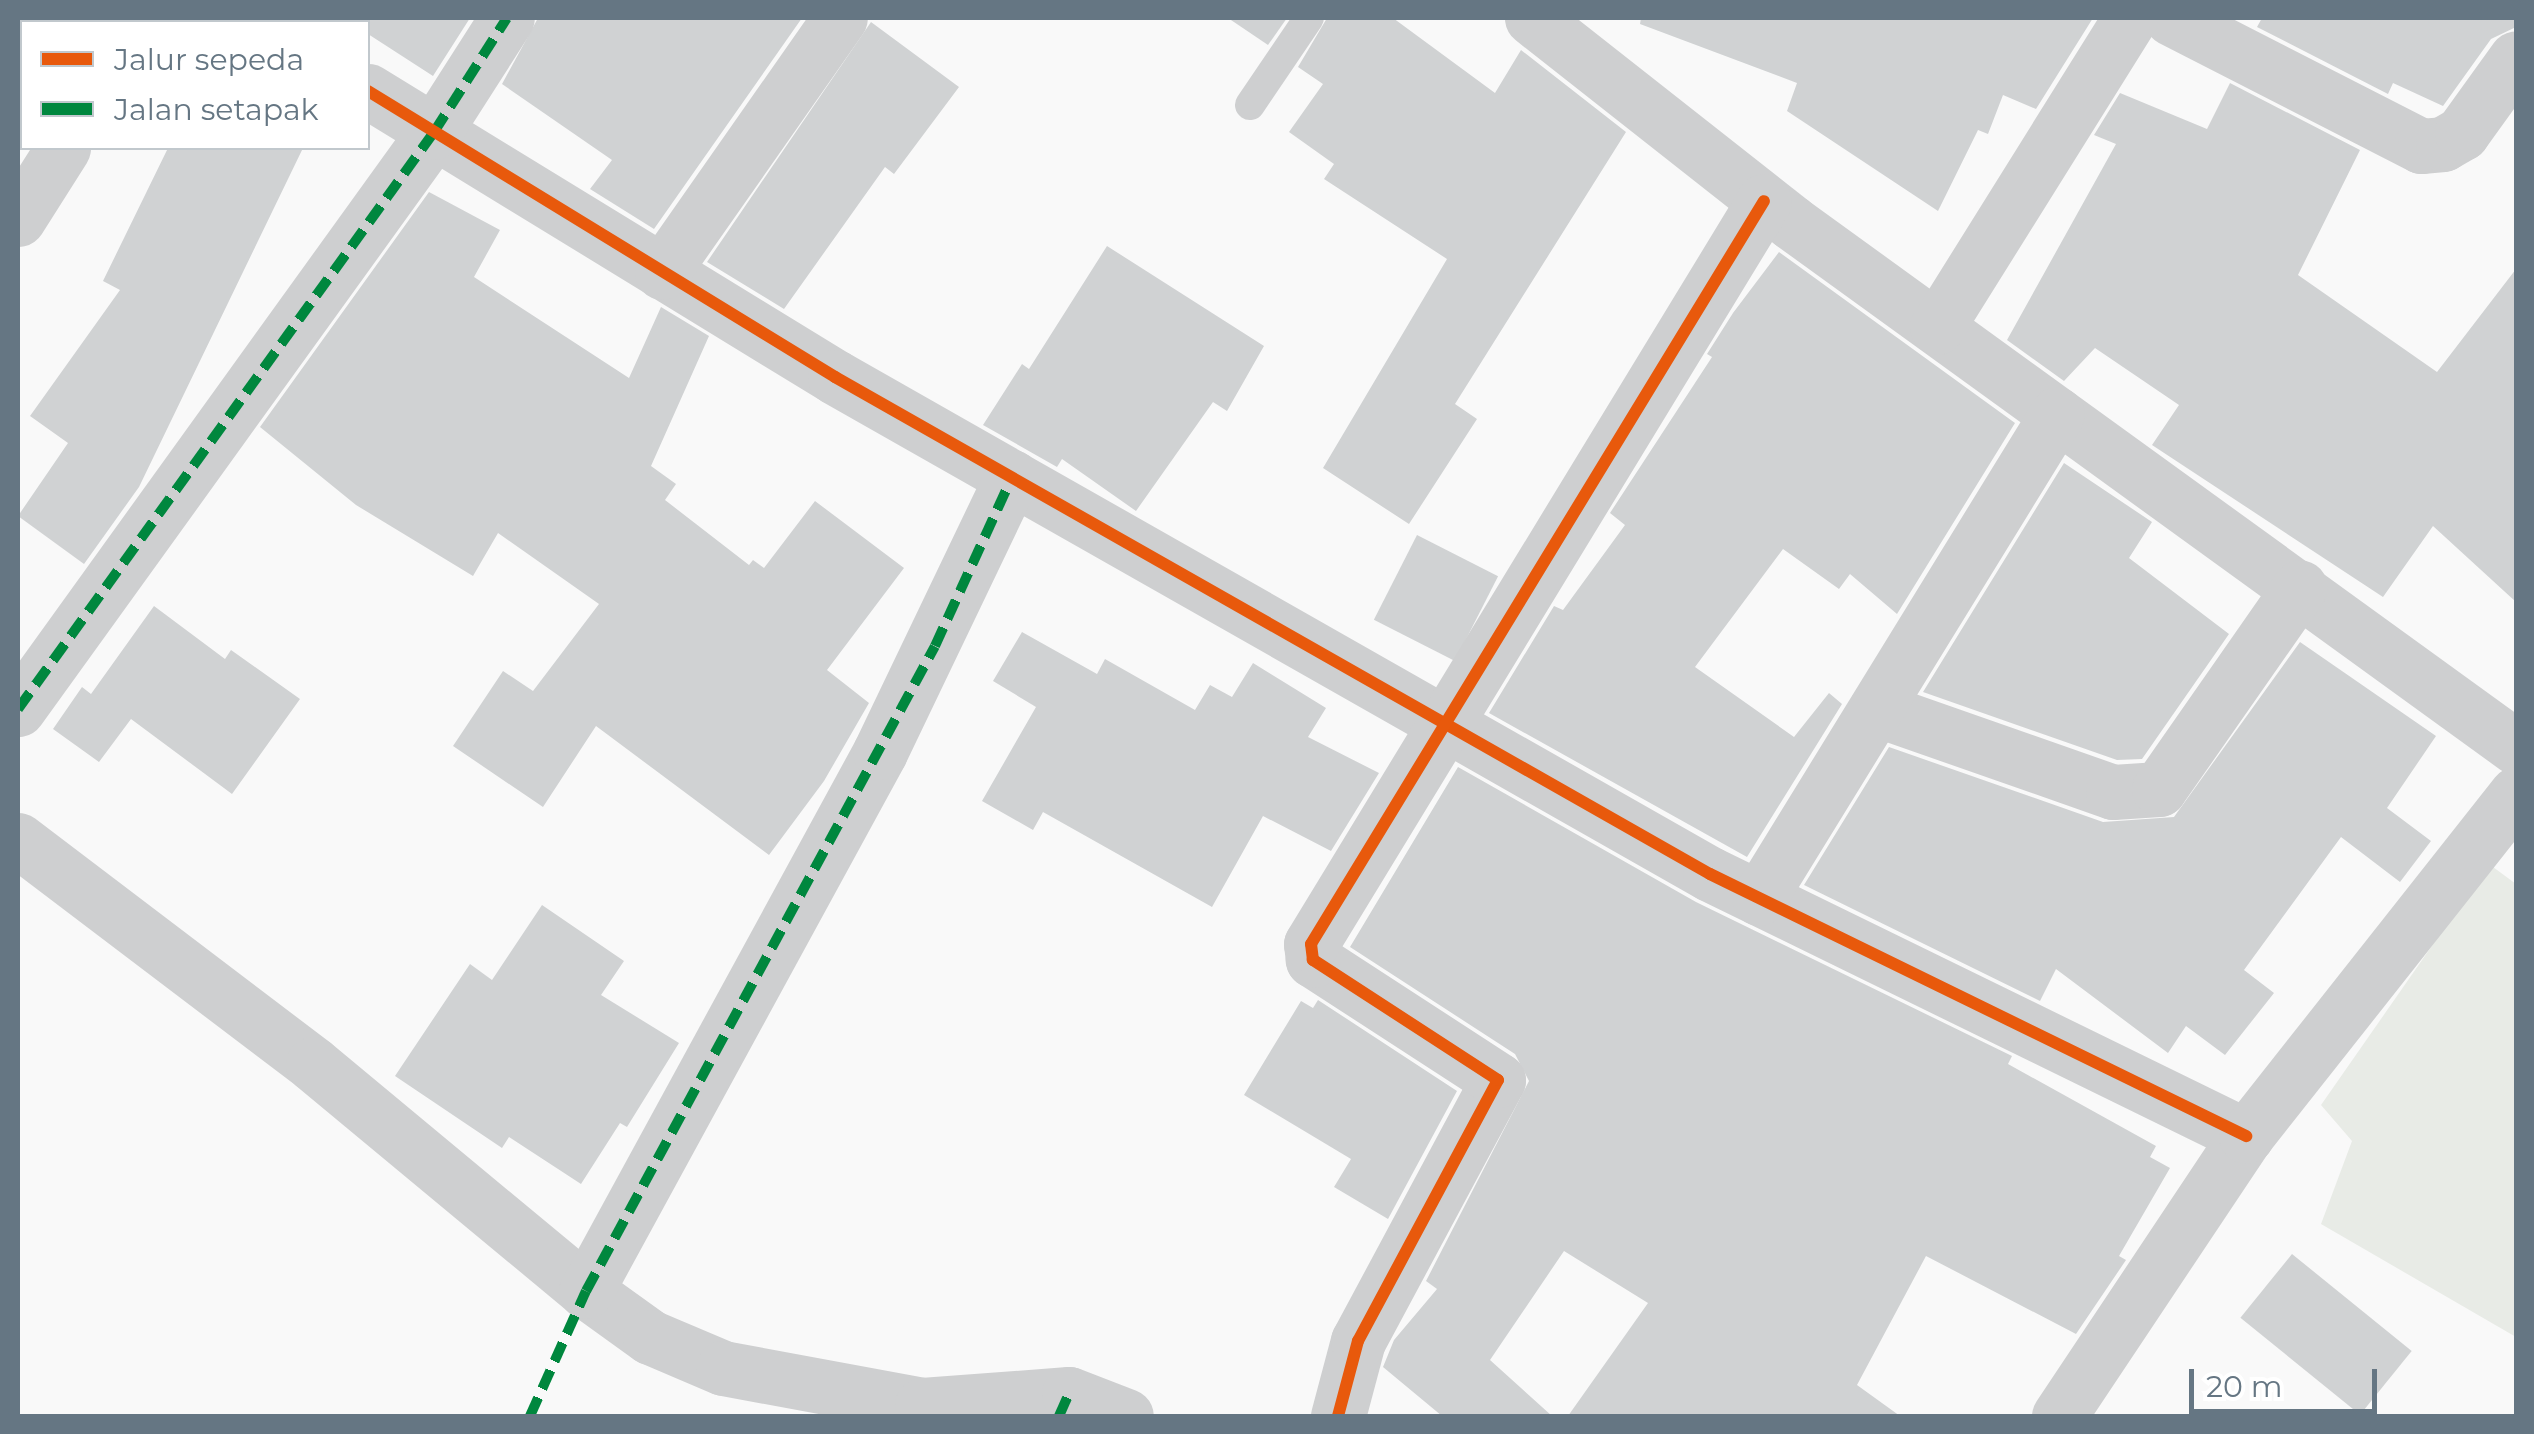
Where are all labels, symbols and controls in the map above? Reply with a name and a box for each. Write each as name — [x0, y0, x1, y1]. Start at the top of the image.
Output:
legend — [20, 20, 370, 150]
text: Jalur sepeda — [114, 41, 304, 78]
text: Jalan setapak — [114, 91, 319, 128]
scale bar — [2194, 1349, 2382, 1411]
text: 20 m — [2206, 1368, 2283, 1405]

